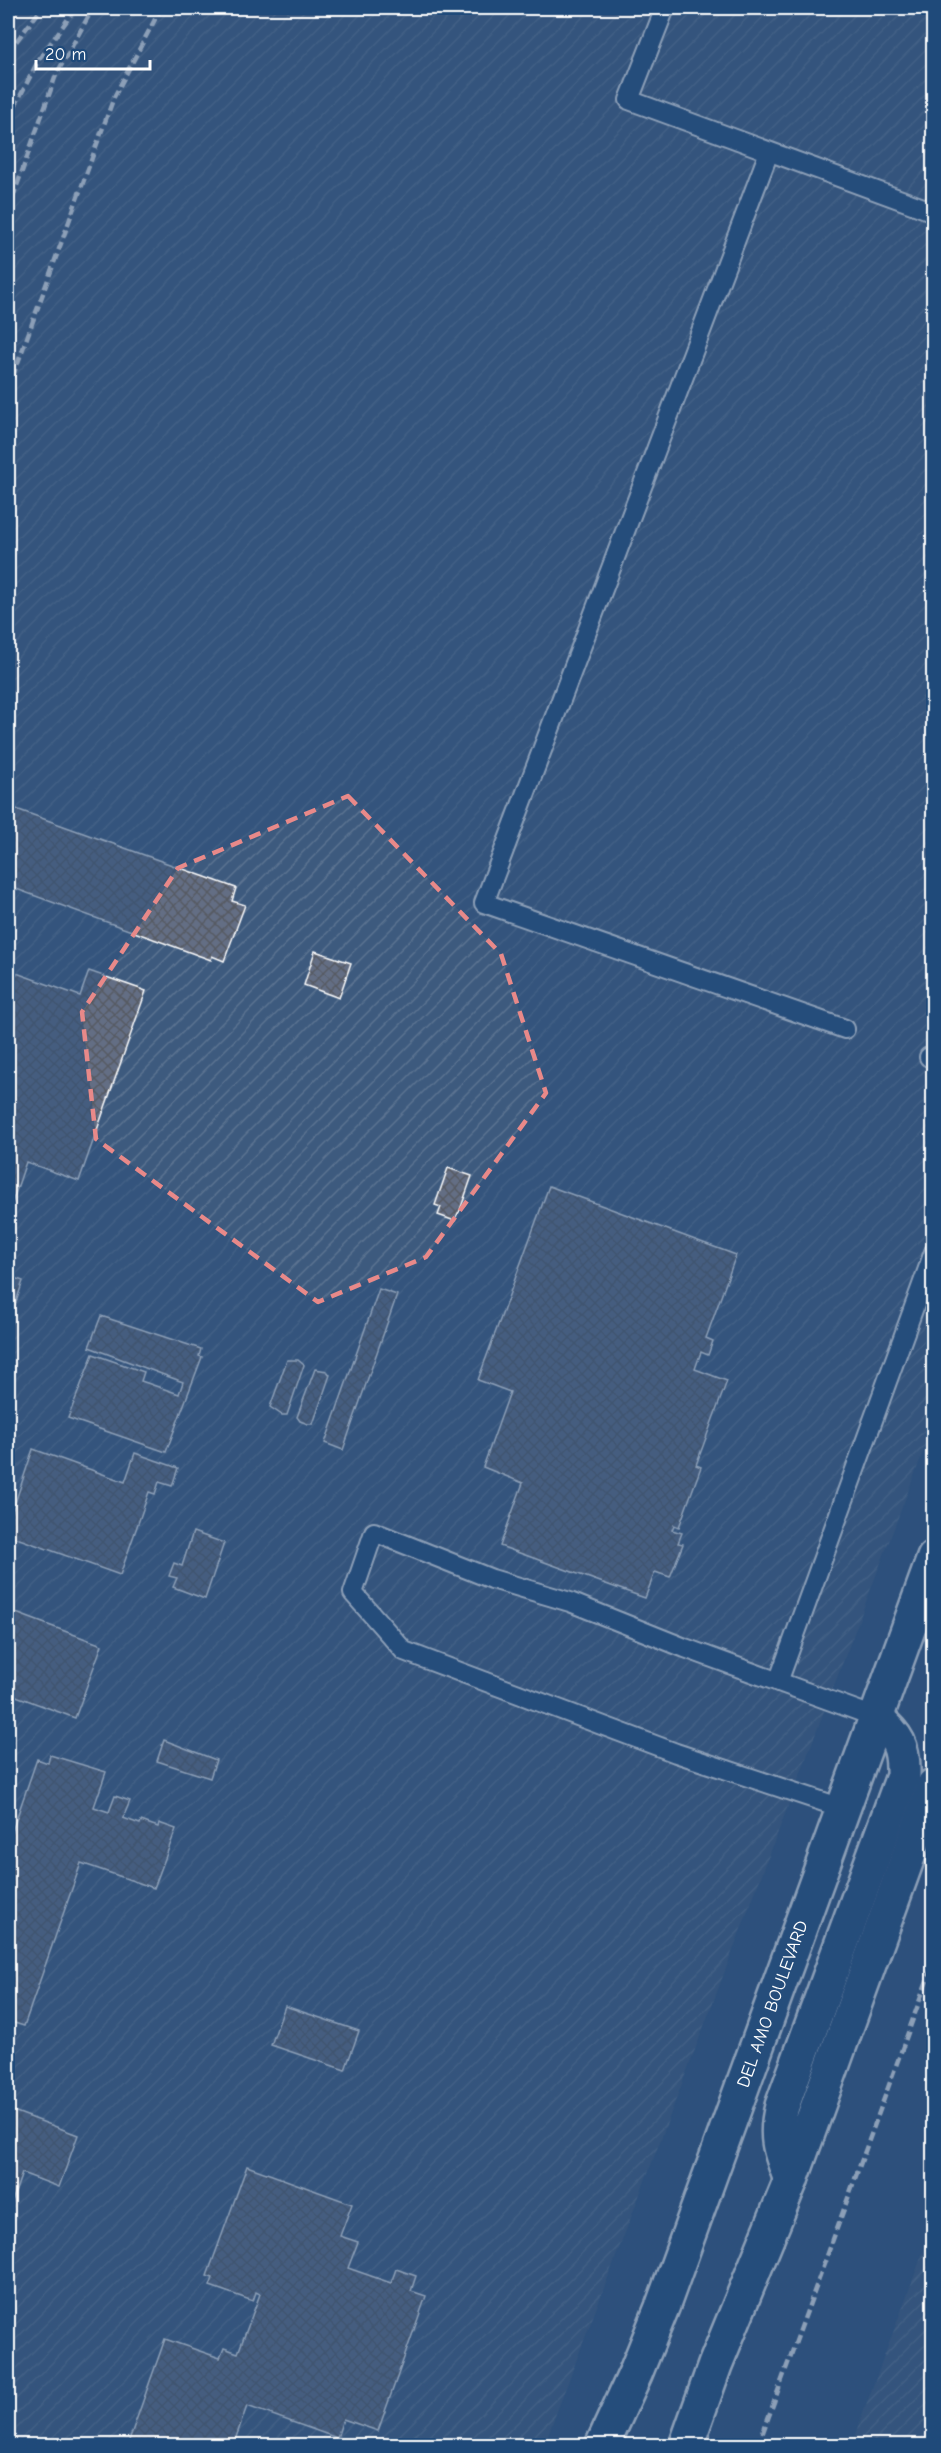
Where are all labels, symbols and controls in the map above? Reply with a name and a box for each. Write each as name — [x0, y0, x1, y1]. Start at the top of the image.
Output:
scale bar — [36, 33, 150, 71]
text: 20 m — [45, 44, 86, 65]
street label: DEL AMO BOULEVARD — [732, 1917, 812, 2090]

